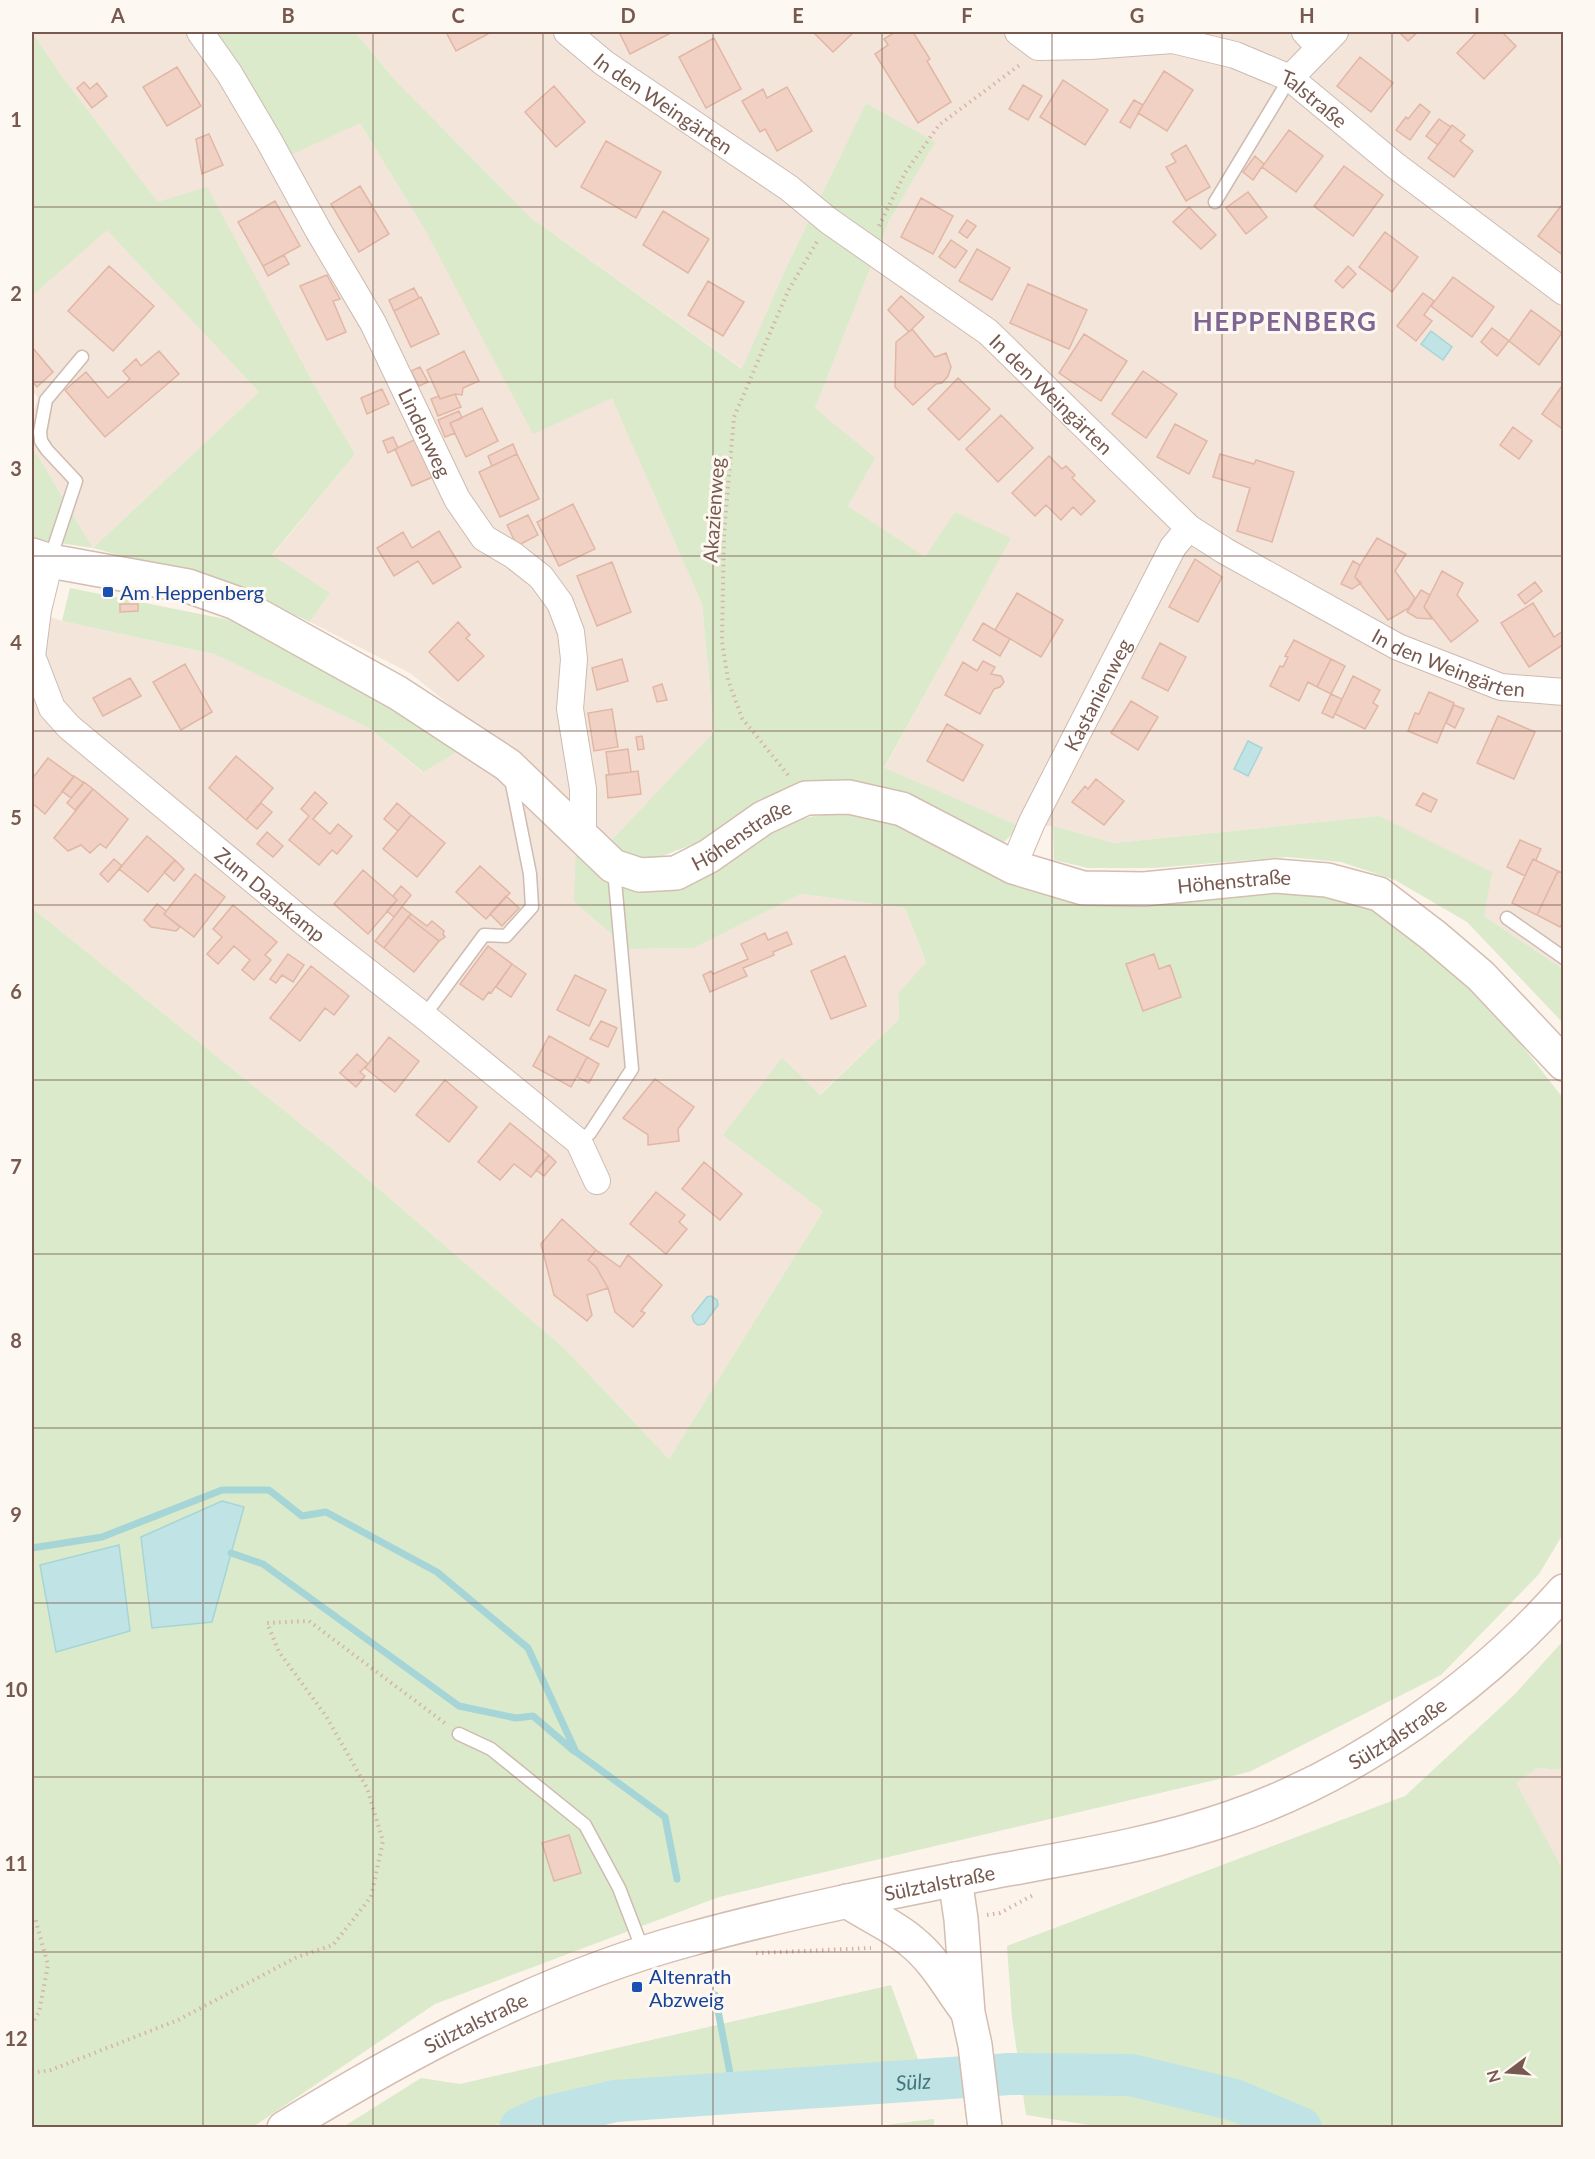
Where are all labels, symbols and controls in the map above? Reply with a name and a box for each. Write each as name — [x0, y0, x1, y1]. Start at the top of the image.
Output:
text: A — [110, 3, 125, 27]
text: B — [281, 3, 295, 27]
text: C — [451, 3, 465, 27]
text: D — [620, 3, 636, 27]
text: E — [792, 3, 804, 27]
text: F — [961, 3, 973, 27]
text: G — [1130, 3, 1144, 27]
text: H — [1299, 3, 1315, 27]
text: I — [1474, 3, 1480, 27]
street label: In den Weingärten — [589, 48, 737, 159]
street label: Talstraße — [1278, 64, 1352, 133]
text: 1 — [10, 107, 22, 131]
text: 2 — [10, 281, 22, 305]
district label: HEPPENBERG — [1193, 305, 1377, 337]
street label: In den Weingärten — [985, 329, 1118, 459]
street label: Lindenweg — [394, 384, 457, 481]
text: 3 — [10, 456, 22, 480]
street label: Akazienweg — [697, 456, 729, 564]
place label: Am Heppenberg — [120, 580, 264, 604]
marker: Am Heppenberg — [101, 585, 115, 599]
street label: In den Weingärten — [1368, 623, 1526, 701]
text: 4 — [10, 630, 22, 654]
street label: Kastanienweg — [1059, 634, 1136, 755]
street label: Höhenstraße — [687, 795, 795, 875]
text: 5 — [10, 805, 22, 829]
street label: Zum Daaskamp — [211, 842, 331, 947]
street label: Höhenstraße — [1176, 864, 1292, 898]
text: 6 — [10, 979, 22, 1003]
text: 7 — [10, 1154, 22, 1178]
text: 8 — [10, 1328, 22, 1352]
text: 9 — [10, 1502, 22, 1526]
text: 10 — [4, 1677, 28, 1701]
street label: Sülztalstraße — [1344, 1692, 1451, 1774]
text: 11 — [4, 1851, 28, 1875]
street label: Sülztalstraße — [882, 1860, 997, 1905]
place label: Altenrath Abzweig — [649, 1964, 731, 2011]
marker: Altenrath Abzweig — [630, 1980, 644, 1994]
street label: Sülztalstraße — [420, 1987, 531, 2058]
text: 12 — [4, 2026, 28, 2050]
north arrow — [1478, 2042, 1538, 2102]
water label: Sülz — [895, 2067, 932, 2094]
text: N — [1482, 2068, 1504, 2085]

